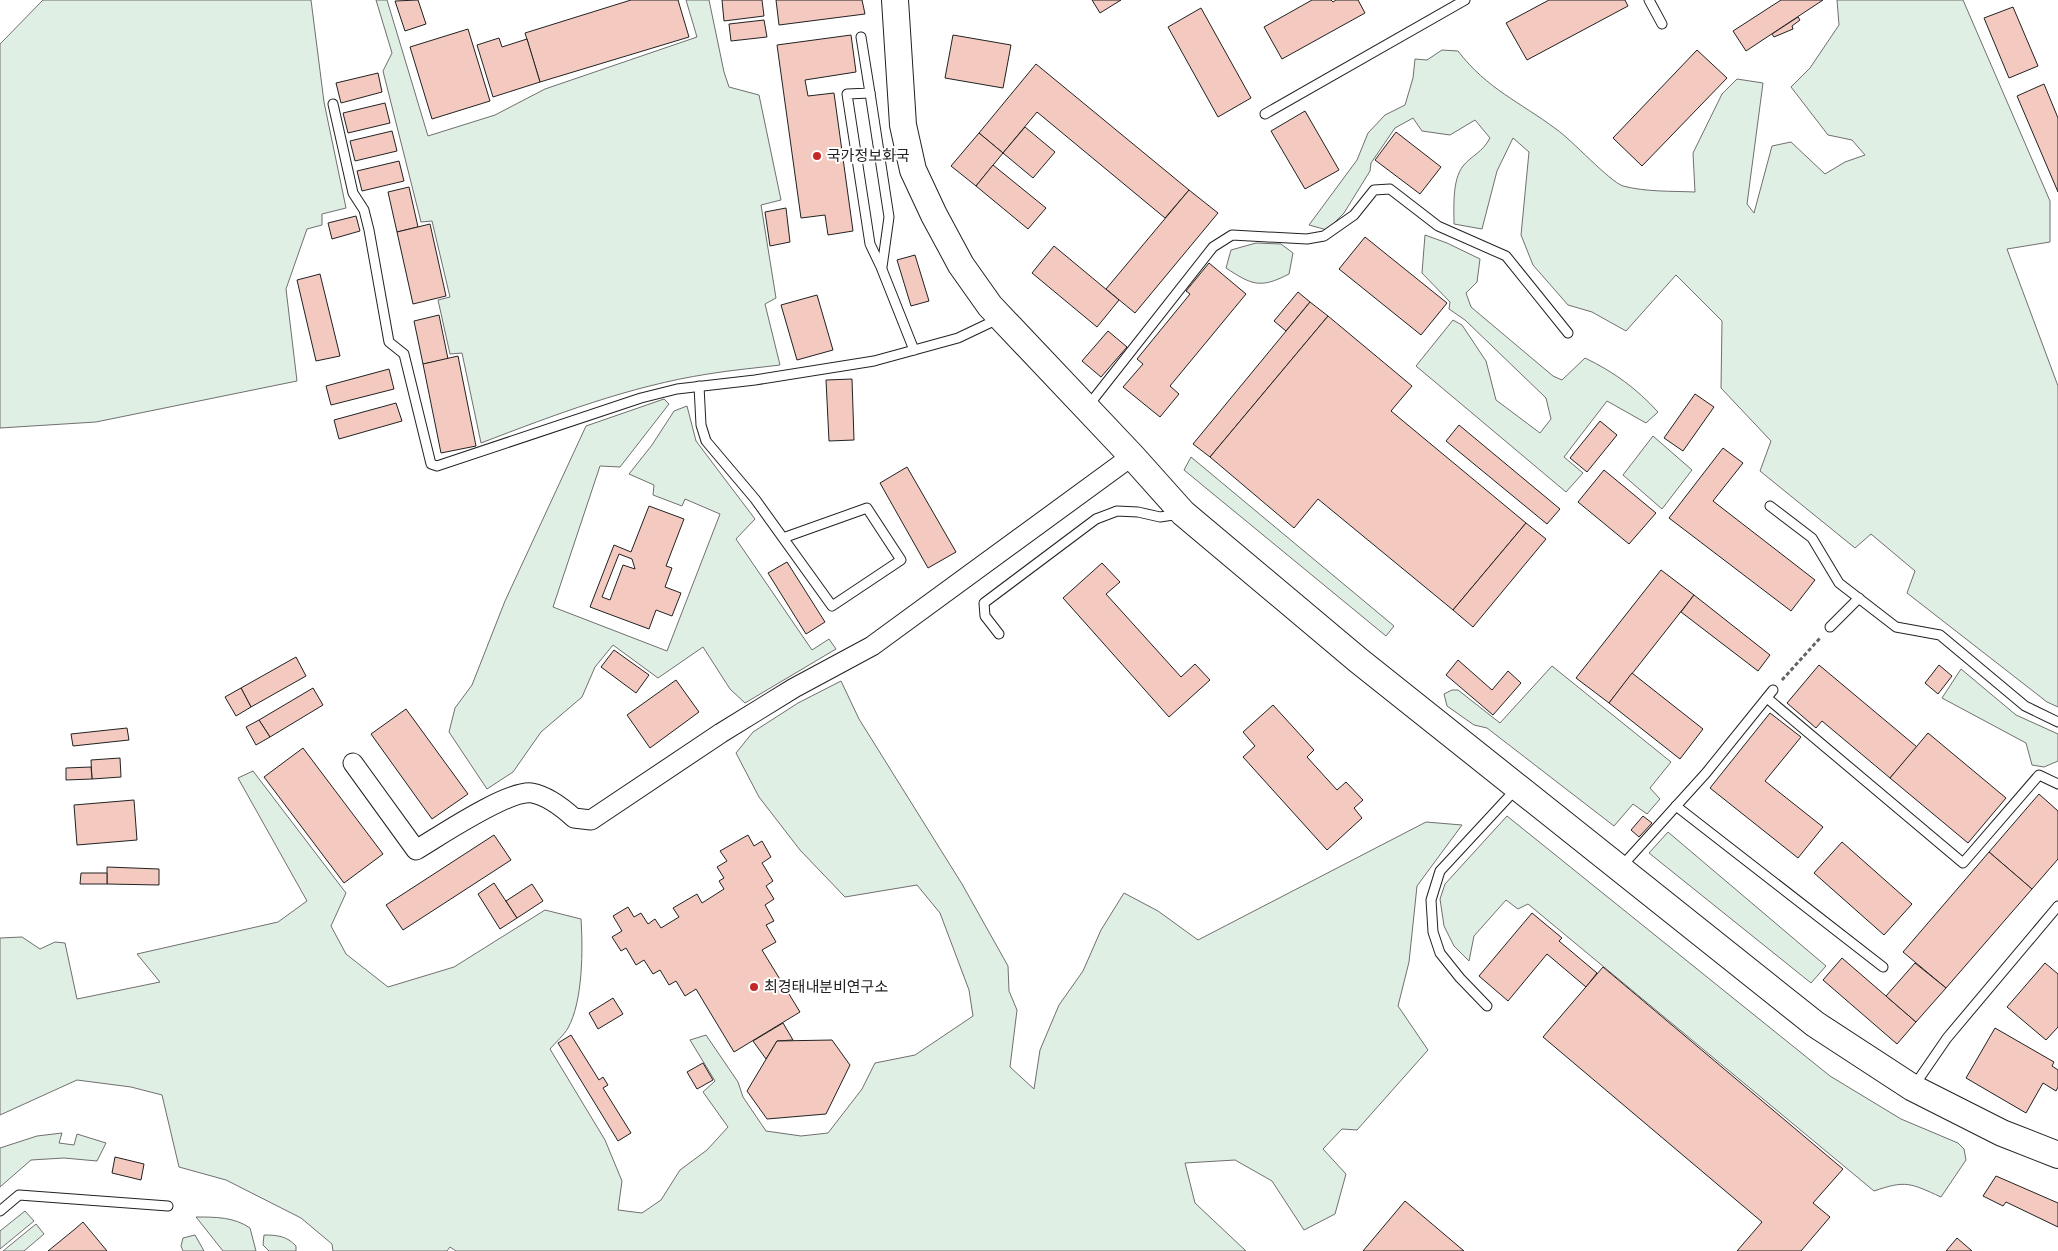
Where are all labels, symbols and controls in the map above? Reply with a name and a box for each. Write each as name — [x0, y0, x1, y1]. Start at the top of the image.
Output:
place label: 국가정보화국 — [827, 145, 910, 165]
marker: 국가정보화국 — [811, 150, 823, 162]
place label: 최경태내분비연구소 — [764, 976, 888, 996]
marker: 최경태내분비연구소 — [748, 981, 760, 993]

